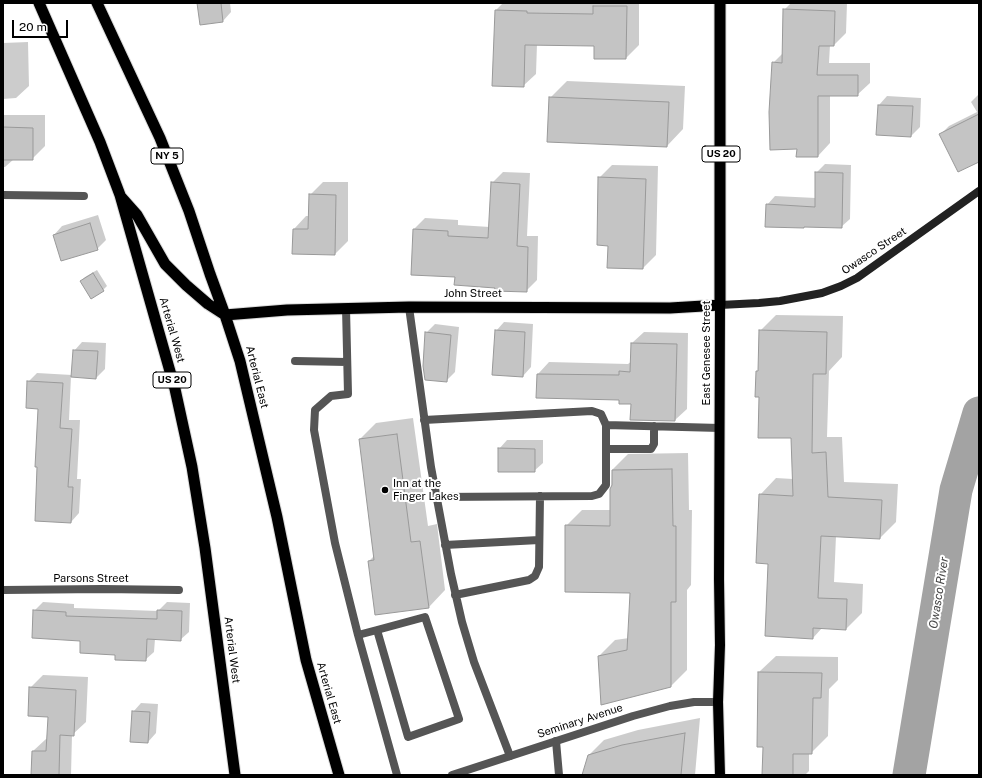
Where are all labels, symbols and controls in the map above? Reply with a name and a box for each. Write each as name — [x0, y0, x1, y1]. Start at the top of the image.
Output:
scale bar — [14, 12, 70, 38]
text: 20 m — [19, 20, 47, 34]
road number: US 20 — [702, 146, 740, 162]
road number: NY 5 — [151, 148, 183, 164]
street label: Owasco Street — [839, 225, 909, 277]
street label: John Street — [444, 287, 502, 301]
street label: Arterial West — [156, 296, 188, 364]
street label: East Genesee Street — [700, 301, 714, 405]
street label: Arterial East — [243, 344, 271, 410]
road number: US 20 — [153, 372, 191, 388]
place label: Inn at the Finger Lakes — [393, 477, 458, 503]
marker: Inn at the Finger Lakes — [380, 485, 390, 495]
water label: Owasco River — [926, 556, 952, 630]
street label: Parsons Street — [53, 572, 129, 586]
street label: Arterial West — [221, 616, 243, 684]
street label: Arterial East — [314, 660, 344, 726]
street label: Seminary Avenue — [536, 701, 624, 741]

